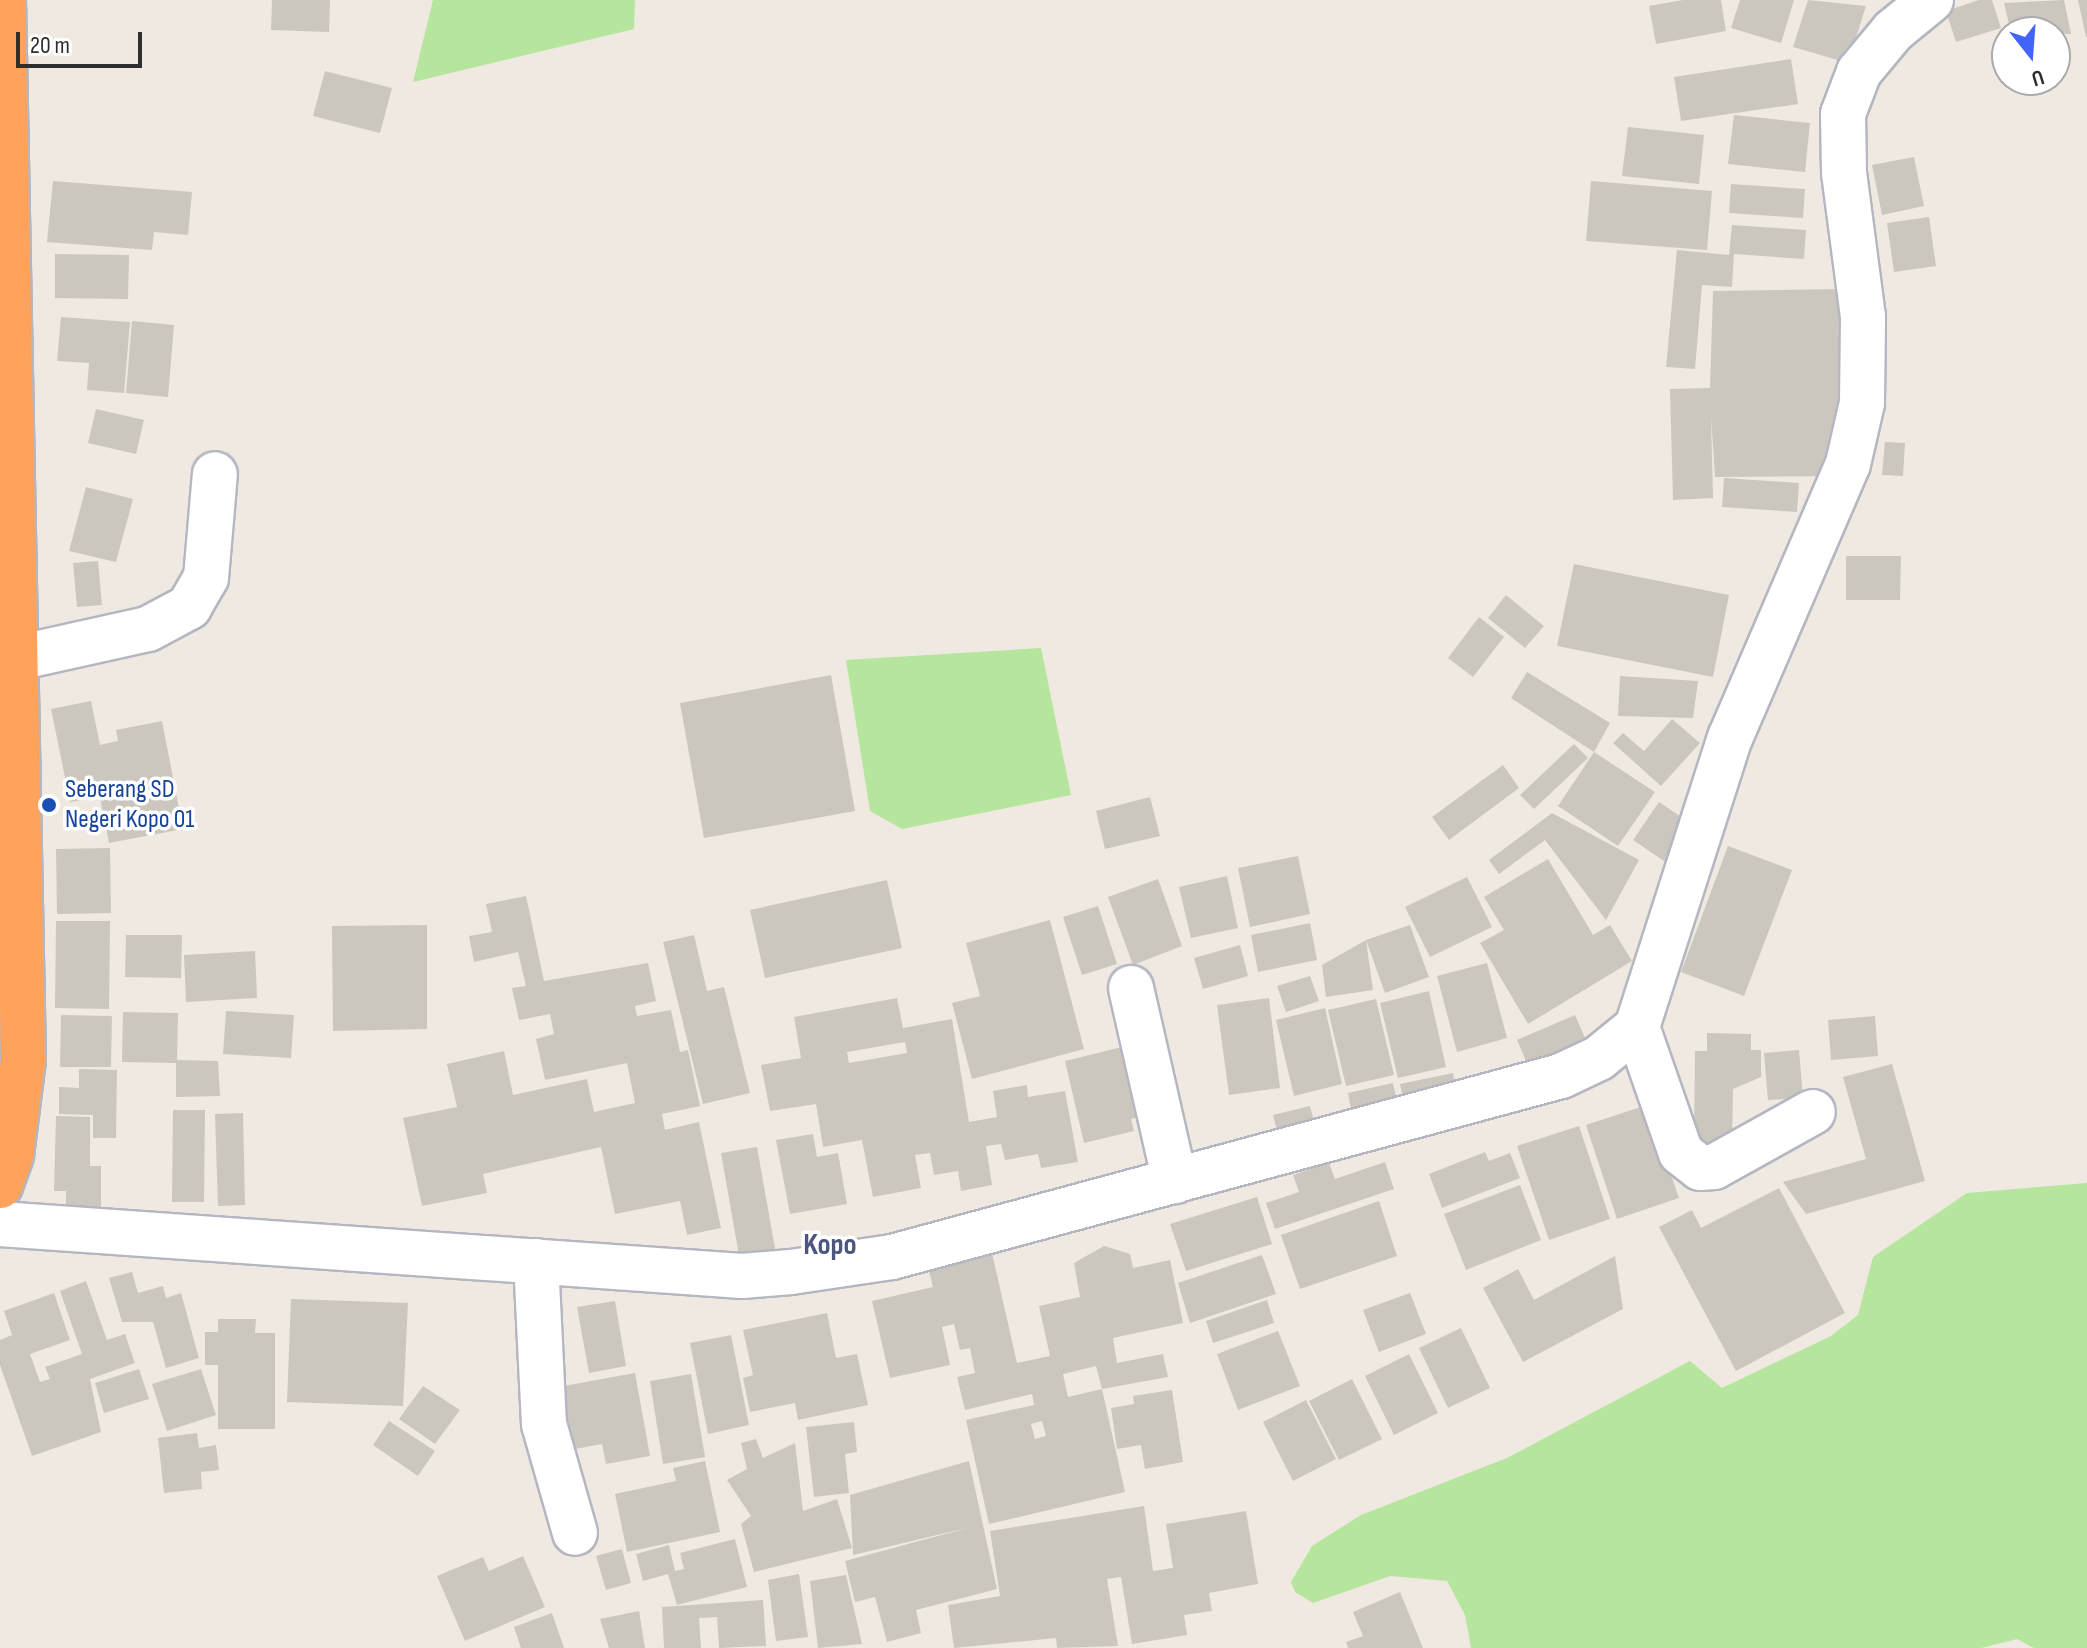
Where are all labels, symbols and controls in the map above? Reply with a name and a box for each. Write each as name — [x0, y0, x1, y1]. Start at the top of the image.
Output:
scale bar — [20, 16, 146, 66]
north arrow — [1991, 16, 2071, 96]
text: 20 m — [30, 31, 70, 60]
text: U — [2028, 63, 2047, 92]
place label: Seberang SD Negeri Kopo 01 — [65, 774, 194, 836]
marker: Seberang SD Negeri Kopo 01 — [40, 796, 58, 814]
district label: Kopo — [803, 1227, 857, 1263]

